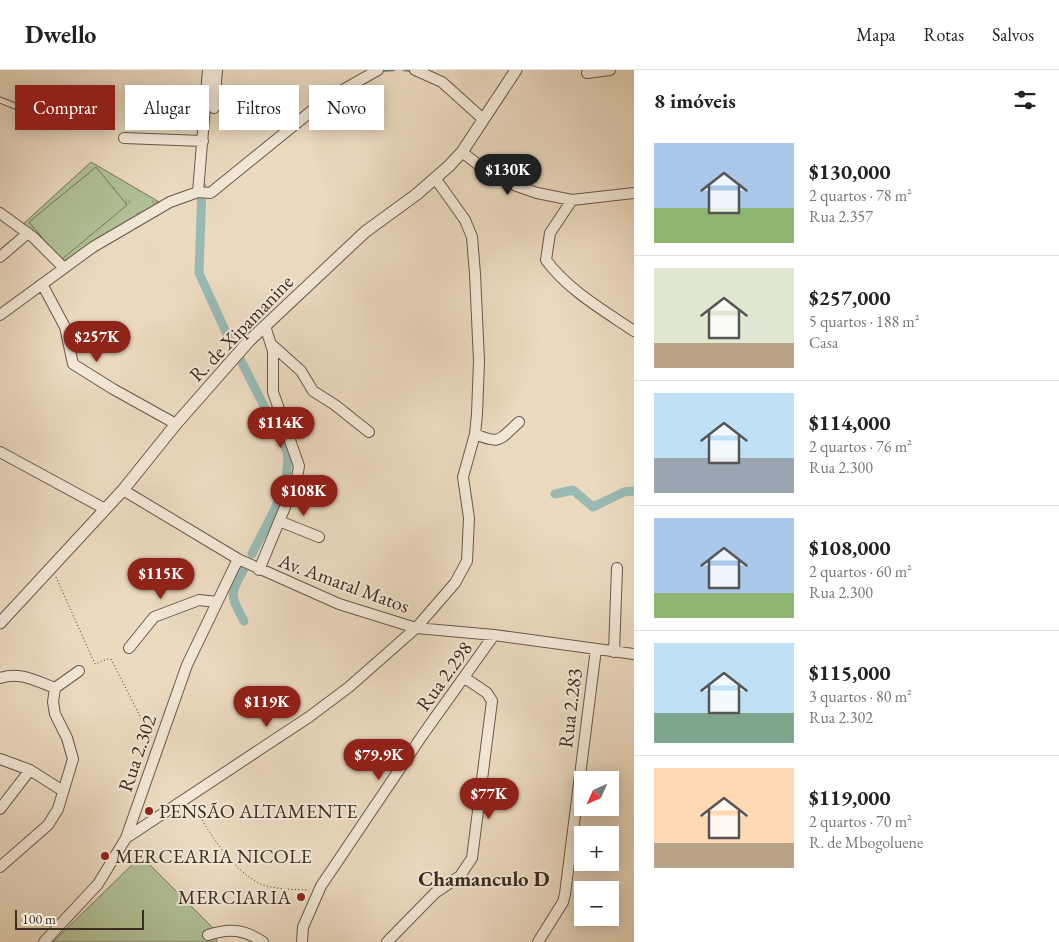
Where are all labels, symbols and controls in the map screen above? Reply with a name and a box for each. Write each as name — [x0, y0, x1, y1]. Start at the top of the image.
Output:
text: Dwello — [25, 19, 96, 50]
text: Mapa — [856, 23, 896, 46]
text: Rotas — [924, 23, 964, 46]
text: Salvos — [992, 23, 1034, 46]
chip: Comprar — [15, 85, 115, 130]
chip: Alugar — [125, 85, 209, 130]
chip: Filtros — [219, 85, 299, 130]
chip: Novo — [309, 85, 384, 130]
icon: filters — [1011, 86, 1039, 114]
text: 8 imóveis — [654, 87, 736, 114]
pin: $130K — [473, 154, 543, 196]
text: $130,000 — [809, 158, 891, 185]
text: $130K — [486, 159, 530, 180]
icon: home — [694, 163, 754, 223]
text: 2 quartos · 78 m² — [809, 185, 912, 206]
text: Rua 2.357 — [809, 206, 873, 227]
street label: R. de Xipamanine — [183, 269, 299, 387]
text: $257,000 — [809, 284, 891, 311]
icon: home — [694, 288, 754, 348]
text: 5 quartos · 188 m² — [809, 311, 920, 332]
pin: $257K — [62, 320, 132, 363]
text: $257K — [75, 326, 119, 347]
text: Casa — [809, 332, 838, 353]
pin: $114K — [246, 406, 316, 449]
text: $114,000 — [809, 409, 891, 436]
text: $114K — [259, 412, 303, 433]
icon: home — [694, 413, 754, 473]
text: 2 quartos · 76 m² — [809, 436, 912, 457]
text: Rua 2.300 — [809, 457, 873, 478]
pin: $108K — [269, 474, 339, 517]
text: $108K — [282, 480, 326, 501]
text: $108,000 — [809, 534, 891, 561]
icon: home — [694, 538, 754, 598]
street label: Av. Amaral Matos — [274, 547, 413, 619]
pin: $115K — [126, 558, 196, 600]
text: 2 quartos · 60 m² — [809, 561, 912, 582]
text: $115K — [139, 563, 183, 584]
text: Rua 2.300 — [809, 582, 873, 603]
street label: Rua 2.298 — [410, 636, 478, 716]
text: $115,000 — [809, 659, 891, 686]
icon: home — [694, 663, 754, 723]
street label: Rua 2.283 — [552, 667, 588, 749]
pin: $119K — [232, 686, 302, 728]
text: 3 quartos · 80 m² — [809, 686, 912, 707]
text: $119K — [245, 691, 289, 712]
text: Rua 2.302 — [809, 707, 873, 728]
street label: Rua 2.302 — [112, 711, 162, 795]
pin: $79.9K — [338, 738, 420, 781]
text: $79.9K — [355, 744, 403, 765]
north arrow — [574, 771, 619, 816]
map controls — [574, 771, 619, 926]
pin: $77K — [459, 778, 519, 820]
text: $77K — [471, 783, 507, 804]
text: $119,000 — [809, 784, 891, 811]
icon: home — [694, 788, 754, 848]
place label: PENSÃO ALTAMENTE — [159, 798, 357, 824]
marker: PENSÃO ALTAMENTE — [143, 805, 155, 817]
text: 2 quartos · 70 m² — [809, 811, 912, 832]
button: + — [574, 826, 619, 871]
text: R. de Mbogoluene — [809, 832, 923, 853]
place label: MERCEARIA NICOLE — [115, 843, 312, 869]
marker: MERCEARIA NICOLE — [99, 850, 111, 862]
district label: Chamanculo D — [418, 865, 550, 892]
button: − — [574, 881, 619, 926]
place label: MERCIARIA — [178, 884, 291, 910]
marker: MERCIARIA — [295, 891, 307, 903]
scale bar — [15, 907, 144, 930]
text: 100 m — [22, 910, 56, 928]

